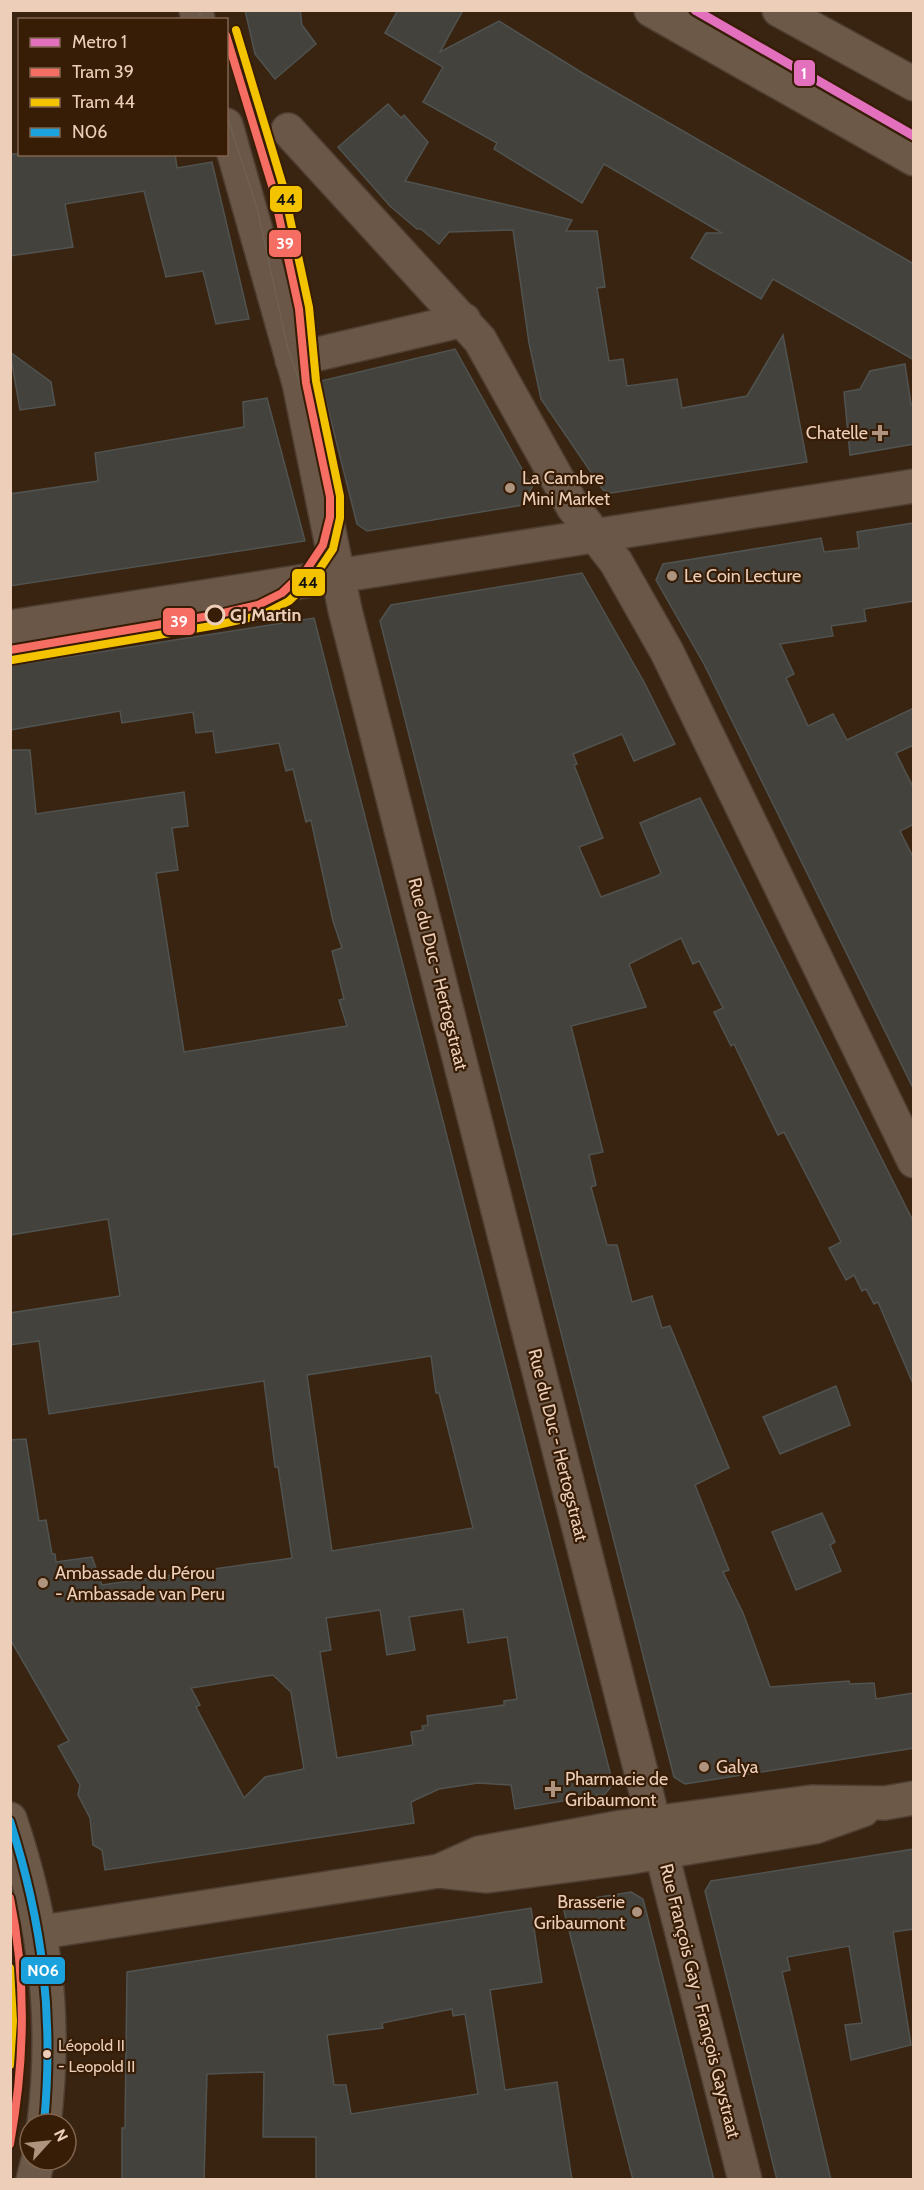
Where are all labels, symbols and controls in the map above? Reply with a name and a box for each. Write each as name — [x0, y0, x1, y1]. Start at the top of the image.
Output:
legend — [18, 18, 228, 156]
text: Metro 1 — [72, 31, 127, 53]
line badge: 1 — [793, 59, 816, 87]
text: Tram 39 — [72, 61, 134, 83]
text: 1 — [801, 64, 807, 83]
text: Tram 44 — [72, 91, 135, 113]
text: N06 — [72, 121, 107, 143]
line badge: 44 — [269, 185, 303, 213]
text: 44 — [276, 190, 296, 209]
line badge: 39 — [268, 229, 302, 258]
text: 39 — [276, 234, 294, 253]
place label: Chatelle — [806, 422, 868, 444]
marker: Chatelle — [873, 426, 887, 440]
place label: La Cambre Mini Market — [522, 467, 610, 510]
marker: La Cambre Mini Market — [503, 481, 517, 495]
place label: Le Coin Lecture — [684, 565, 801, 587]
line badge: 44 — [291, 568, 326, 597]
marker: Le Coin Lecture — [665, 569, 679, 583]
text: 44 — [298, 573, 318, 592]
place label: GJ Martin — [230, 604, 301, 626]
marker: GJ Martin — [205, 605, 225, 625]
line badge: 39 — [162, 607, 196, 636]
text: 39 — [170, 612, 188, 631]
street label: Rue du Duc - Hertogstraat — [403, 875, 473, 1073]
street label: Rue du Duc - Hertogstraat — [523, 1346, 593, 1544]
place label: Ambassade du Pérou - Ambassade van Peru — [55, 1562, 225, 1605]
marker: Ambassade du Pérou - Ambassade van Peru — [36, 1576, 50, 1590]
place label: Galya — [716, 1756, 759, 1778]
marker: Galya — [697, 1760, 711, 1774]
place label: Pharmacie de Gribaumont — [565, 1768, 668, 1811]
marker: Pharmacie de Gribaumont — [546, 1782, 560, 1796]
street label: Rue François Gay - François Gaystraat — [655, 1861, 745, 2141]
place label: Brasserie Gribaumont — [534, 1891, 625, 1934]
marker: Brasserie Gribaumont — [630, 1905, 644, 1919]
line badge: N06 — [20, 1956, 66, 1985]
text: N06 — [27, 1961, 59, 1980]
place label: Léopold II - Leopold II — [58, 2036, 135, 2076]
marker: Léopold II - Leopold II — [41, 2048, 53, 2060]
north arrow — [18, 2112, 78, 2172]
text: N — [50, 2126, 72, 2145]

